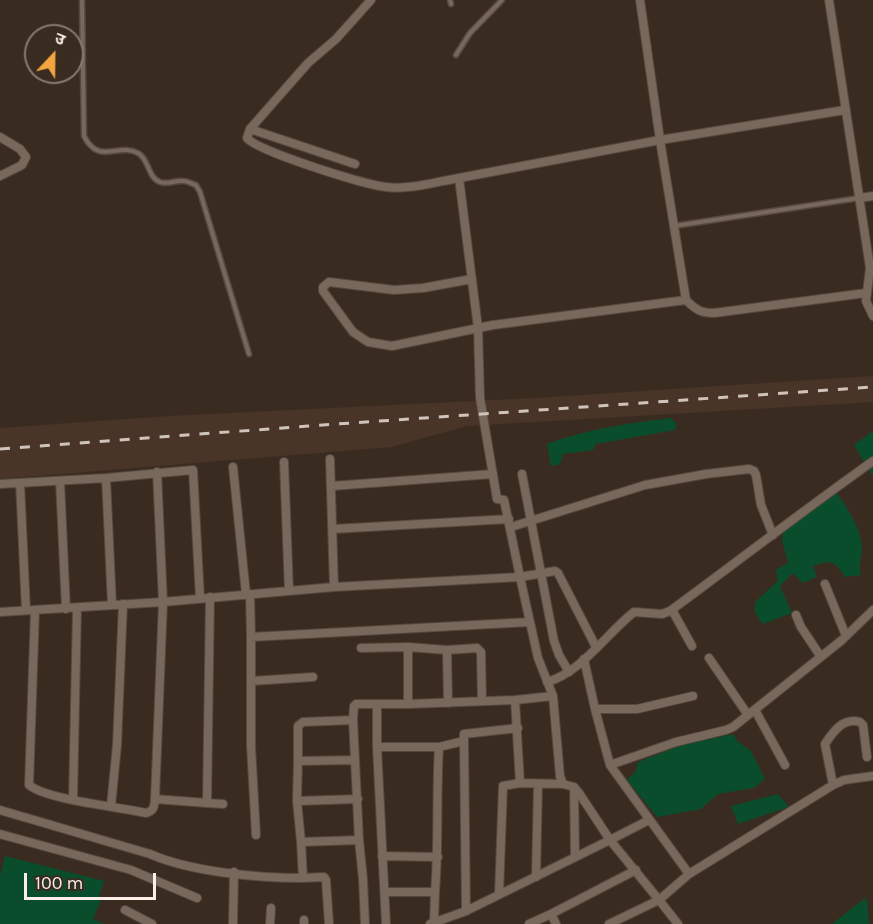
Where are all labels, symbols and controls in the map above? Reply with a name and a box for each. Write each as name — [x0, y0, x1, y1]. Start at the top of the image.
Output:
north arrow — [24, 24, 84, 84]
text: उ — [52, 28, 68, 49]
scale bar — [27, 861, 159, 899]
text: 100 m — [35, 872, 83, 894]

